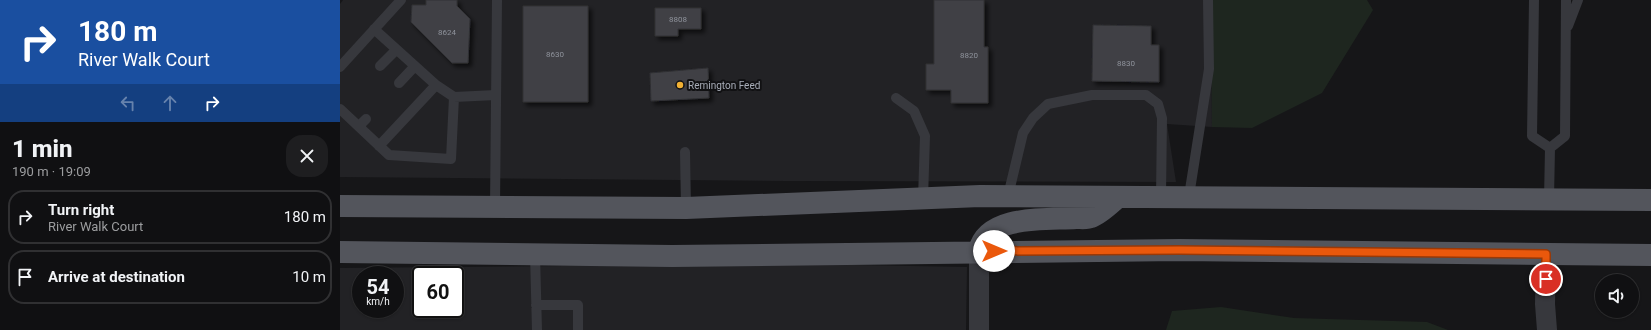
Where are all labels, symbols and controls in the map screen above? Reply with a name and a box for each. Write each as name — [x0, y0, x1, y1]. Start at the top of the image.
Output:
text: 180 m — [78, 15, 157, 48]
house number: 8808 — [669, 15, 687, 24]
icon: right — [12, 16, 64, 68]
house number: 8624 — [438, 28, 456, 37]
text: River Walk Court — [78, 49, 210, 70]
house number: 8630 — [546, 50, 564, 59]
house number: 8820 — [960, 51, 978, 60]
house number: 8830 — [1117, 59, 1135, 68]
marker: Remington Feed — [675, 80, 685, 90]
place label: Remington Feed — [688, 80, 760, 91]
icon: left — [117, 92, 139, 114]
icon: ahead — [159, 92, 181, 114]
icon: right — [201, 92, 223, 114]
text: 1 min — [12, 135, 73, 163]
button: close — [286, 135, 328, 177]
text: 190 m · 19:09 — [12, 164, 91, 179]
text: Turn right — [48, 201, 114, 219]
icon: right — [14, 206, 36, 228]
text: 180 m — [284, 208, 326, 226]
text: River Walk Court — [48, 219, 143, 234]
position arrow — [973, 230, 1015, 272]
pin — [1529, 262, 1563, 296]
icon: arrive — [14, 266, 36, 288]
speed limit sign: 60 — [412, 266, 464, 318]
text: Arrive at destination — [48, 268, 185, 286]
text: 10 m — [292, 268, 326, 286]
icon: arrive — [1535, 268, 1557, 290]
map controls — [1595, 274, 1639, 318]
button: sound — [1595, 274, 1639, 318]
text: 54 — [367, 275, 389, 299]
text: km/h — [366, 296, 390, 307]

